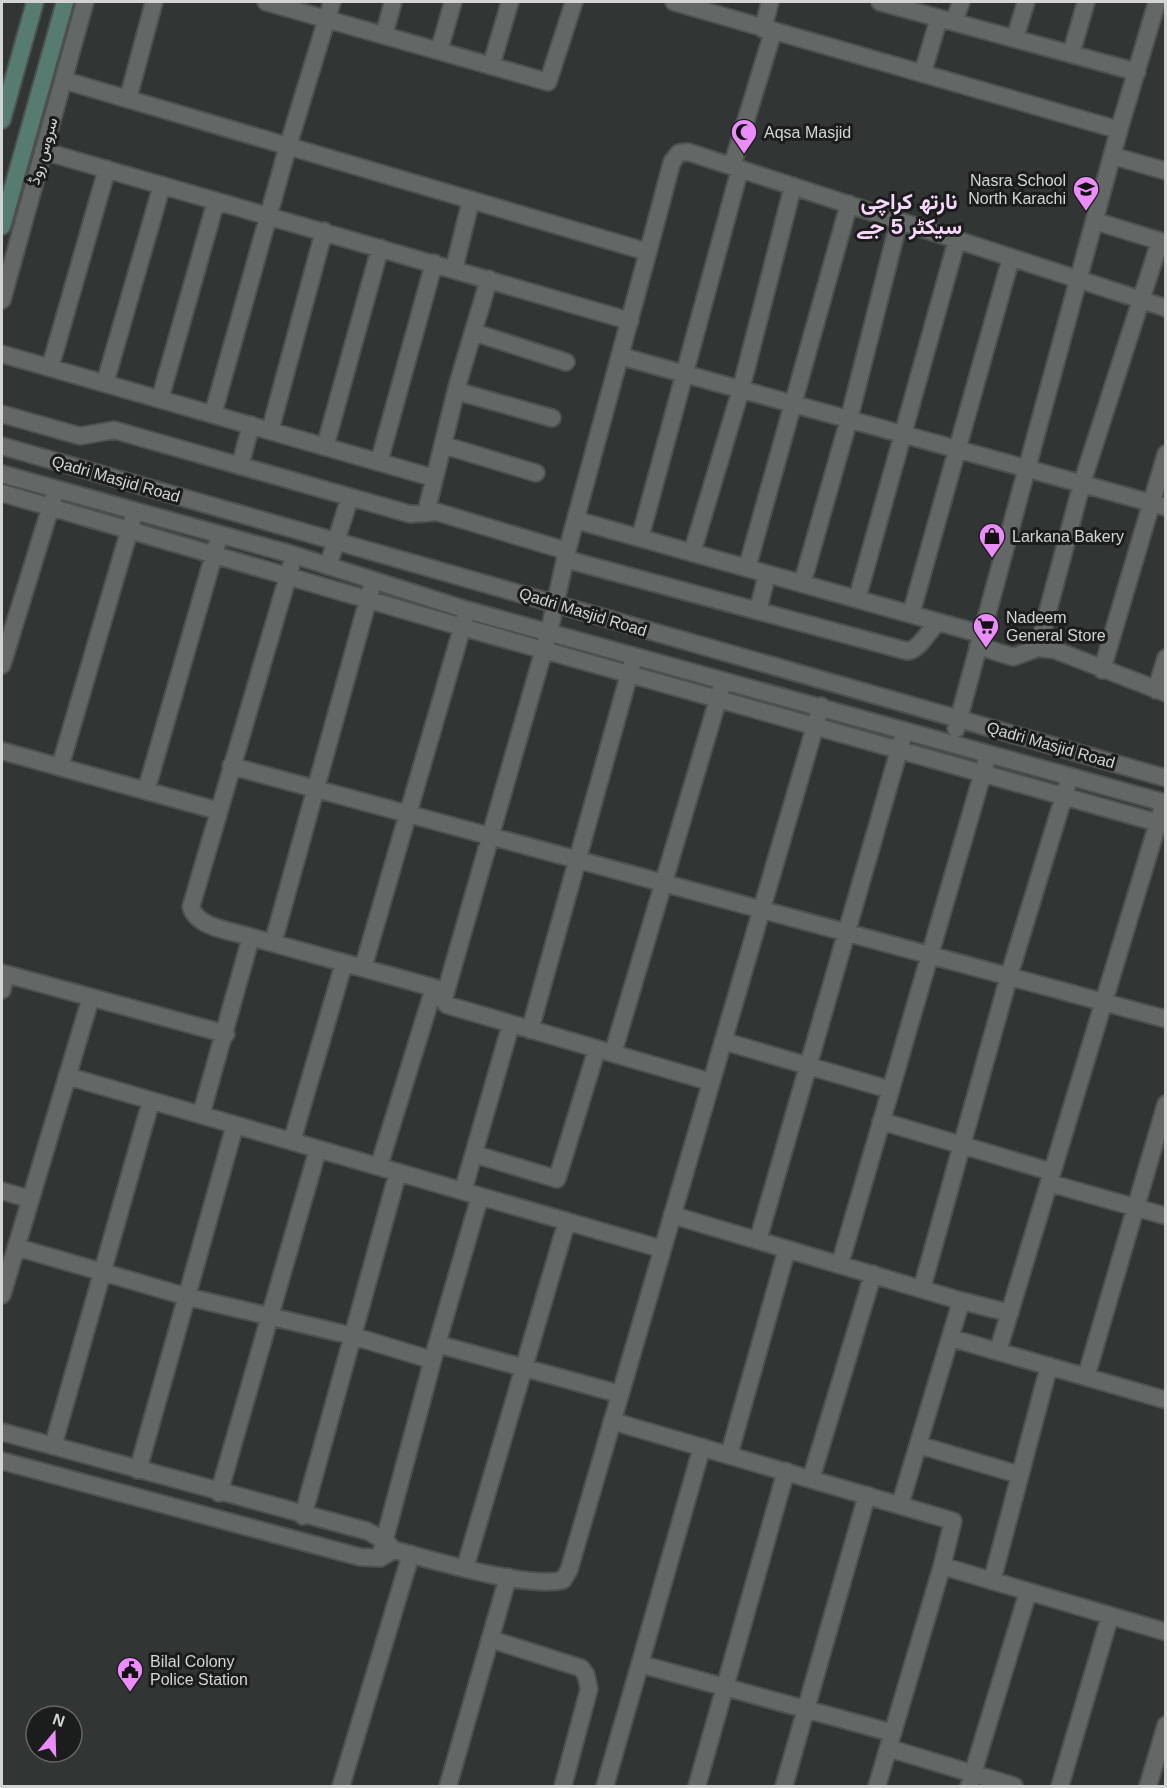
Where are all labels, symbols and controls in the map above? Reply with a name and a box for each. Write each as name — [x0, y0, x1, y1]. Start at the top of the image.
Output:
street label: سروس روڈ — [25, 115, 63, 187]
mosque icon: Aqsa Masjid — [729, 117, 759, 155]
place label: Aqsa Masjid — [764, 124, 851, 141]
place label: Nasra School North Karachi — [968, 172, 1066, 207]
school or university icon: Nasra School North Karachi — [1071, 174, 1101, 212]
district label: نارتھ کراچی سیکٹر 5 جے — [856, 189, 962, 240]
street label: Qadri Masjid Road — [50, 453, 182, 505]
shop icon: Larkana Bakery — [977, 521, 1007, 559]
place label: Larkana Bakery — [1012, 528, 1124, 545]
street label: Qadri Masjid Road — [517, 585, 649, 639]
place label: Nadeem General Store — [1006, 609, 1106, 644]
supermarket icon: Nadeem General Store — [971, 611, 1001, 649]
street label: Qadri Masjid Road — [985, 719, 1117, 771]
place label: Bilal Colony Police Station — [150, 1653, 248, 1688]
public building icon: Bilal Colony Police Station — [115, 1655, 145, 1693]
north arrow — [24, 1704, 84, 1764]
text: N — [50, 1710, 67, 1730]

